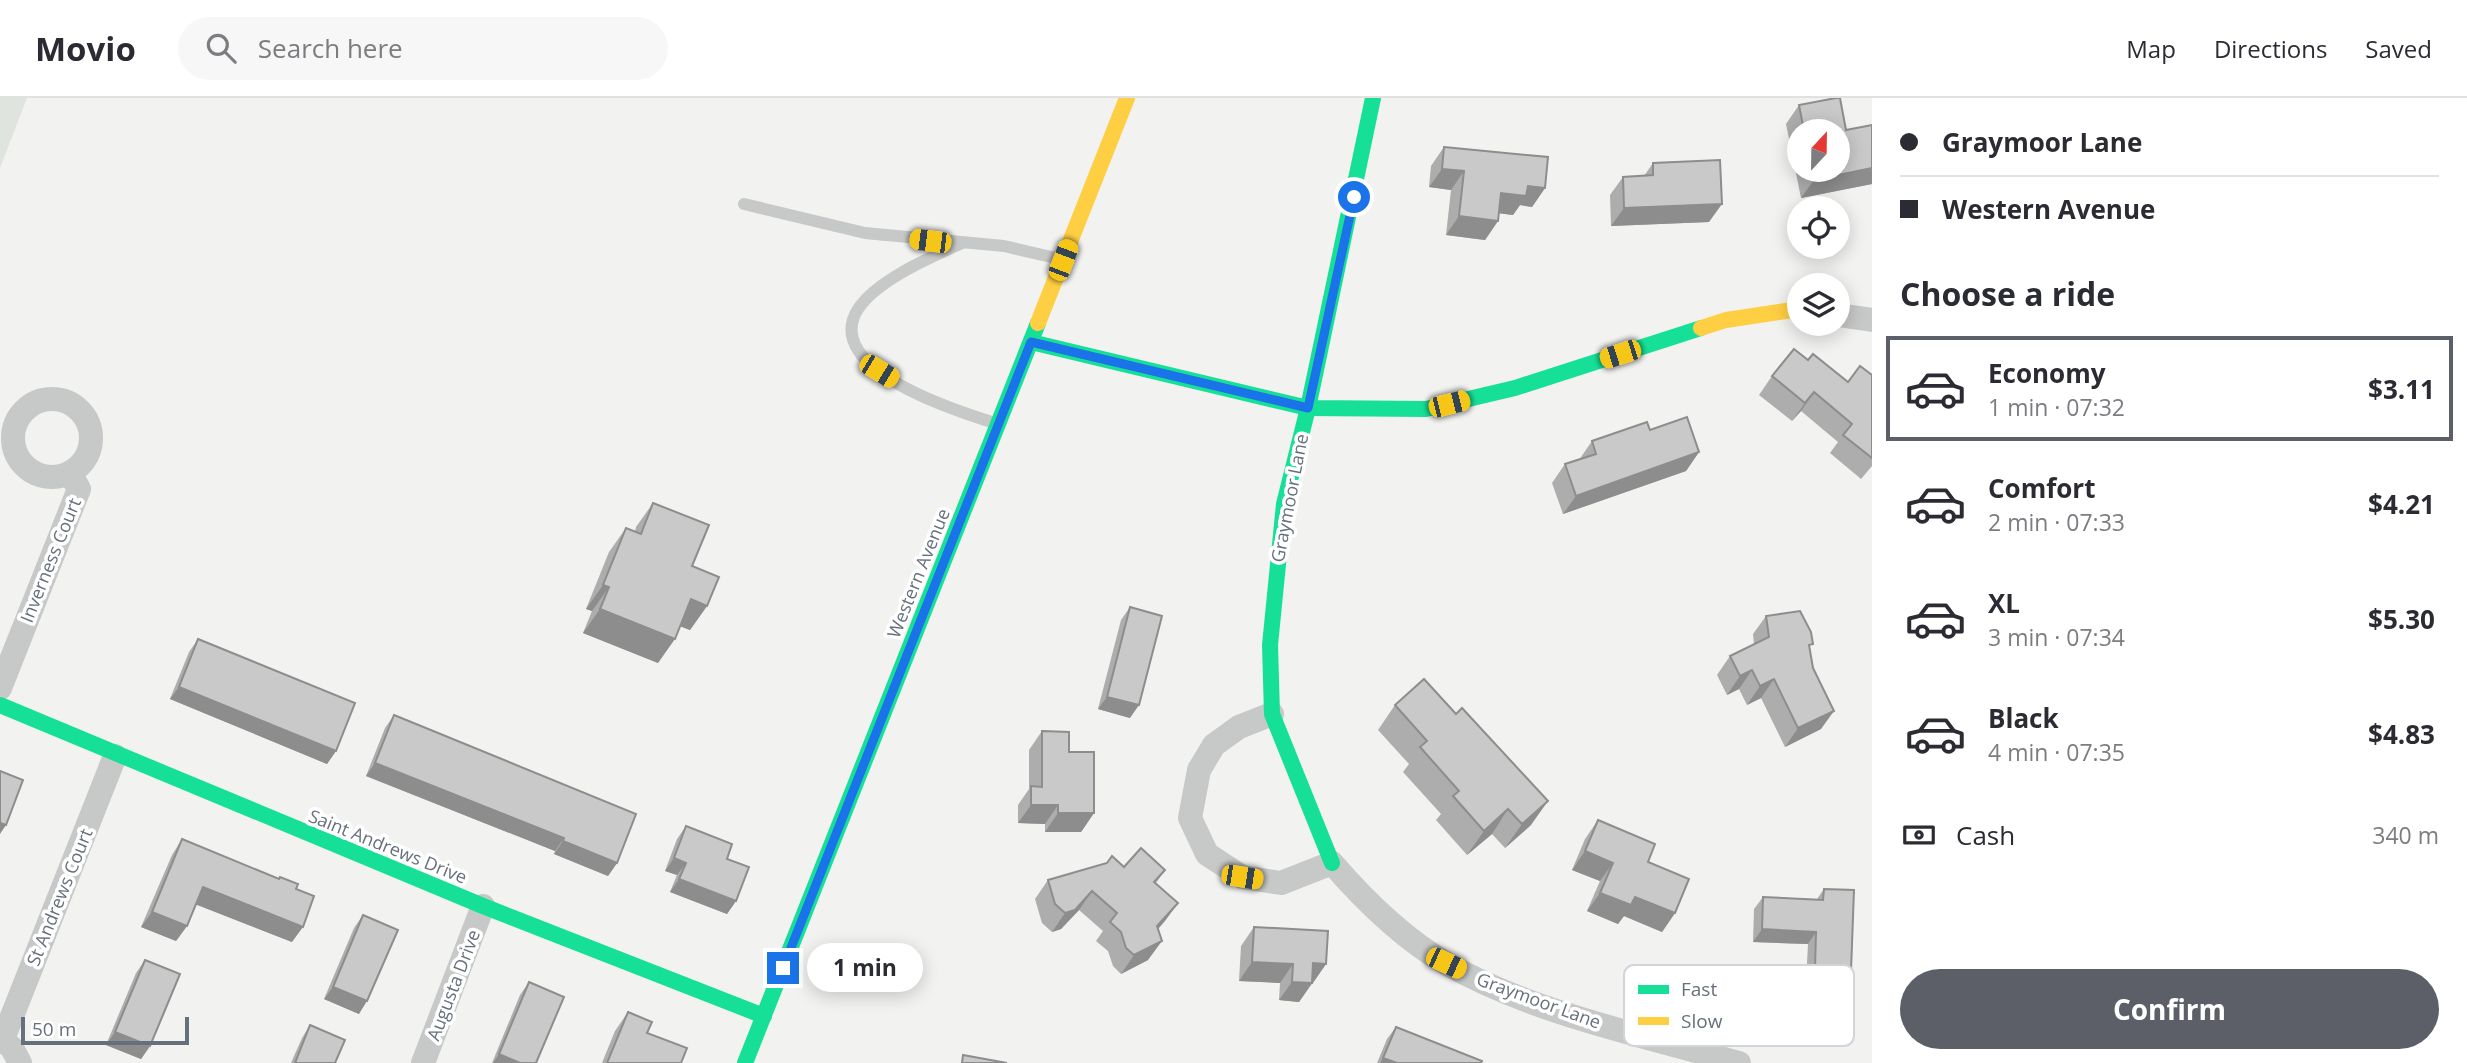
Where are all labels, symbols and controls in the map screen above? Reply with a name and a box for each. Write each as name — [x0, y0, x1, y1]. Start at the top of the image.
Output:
search box — [178, 17, 668, 80]
text: Movio — [35, 26, 136, 71]
icon: search — [202, 29, 240, 67]
text: Search here — [258, 30, 403, 66]
text: Map — [2126, 32, 2176, 65]
text: Directions — [2214, 32, 2327, 65]
text: Saved — [2365, 32, 2432, 65]
north arrow — [1787, 119, 1850, 182]
map controls — [1787, 119, 1850, 336]
text: Graymoor Lane — [1942, 124, 2142, 160]
route start — [1338, 181, 1370, 213]
text: Western Avenue — [1942, 191, 2155, 227]
button: locate — [1787, 196, 1850, 259]
car — [908, 228, 953, 254]
car — [1046, 237, 1081, 283]
text: Choose a ride — [1900, 272, 2115, 315]
button: layers — [1787, 273, 1850, 336]
car — [1597, 338, 1644, 370]
car — [856, 351, 903, 391]
text: Economy — [1988, 355, 2106, 391]
icon: car — [1904, 357, 1967, 420]
text: $3.11 — [2368, 371, 2435, 407]
car — [1427, 389, 1472, 419]
text: 1 min · 07:32 — [1988, 391, 2125, 423]
street label: Graymoor Lane — [1265, 432, 1313, 564]
text: Comfort — [1988, 470, 2095, 506]
icon: car — [1904, 472, 1967, 535]
text: $4.21 — [2368, 486, 2435, 522]
street label: Inverness Court — [14, 494, 86, 626]
street label: Western Avenue — [881, 505, 955, 641]
text: 2 min · 07:33 — [1988, 506, 2125, 538]
text: XL — [1988, 585, 2020, 621]
icon: car — [1904, 587, 1967, 650]
text: $5.30 — [2368, 601, 2435, 637]
text: 3 min · 07:34 — [1988, 621, 2125, 653]
text: Black — [1988, 700, 2059, 736]
icon: car — [1904, 702, 1967, 765]
text: $4.83 — [2368, 716, 2435, 752]
text: 4 min · 07:35 — [1988, 736, 2125, 768]
street label: Saint Andrews Drive — [305, 803, 471, 889]
icon: cash — [1900, 816, 1938, 854]
text: Cash — [1956, 817, 2015, 853]
text: 340 m — [2372, 819, 2439, 851]
street label: St Andrews Court — [21, 825, 97, 969]
car — [1220, 863, 1265, 891]
street label: Augusta Drive — [421, 926, 485, 1044]
callout: 1 min — [808, 944, 923, 992]
car — [1423, 945, 1470, 981]
text: 1 min — [833, 951, 897, 983]
route end — [767, 952, 799, 984]
legend — [1624, 965, 1854, 1046]
street label: Graymoor Lane — [1474, 966, 1604, 1034]
button: Confirm — [1900, 969, 2439, 1049]
text: Fast — [1681, 976, 1717, 1002]
text: Slow — [1681, 1008, 1723, 1034]
scale bar — [21, 1014, 189, 1046]
text: 50 m — [32, 1016, 76, 1042]

